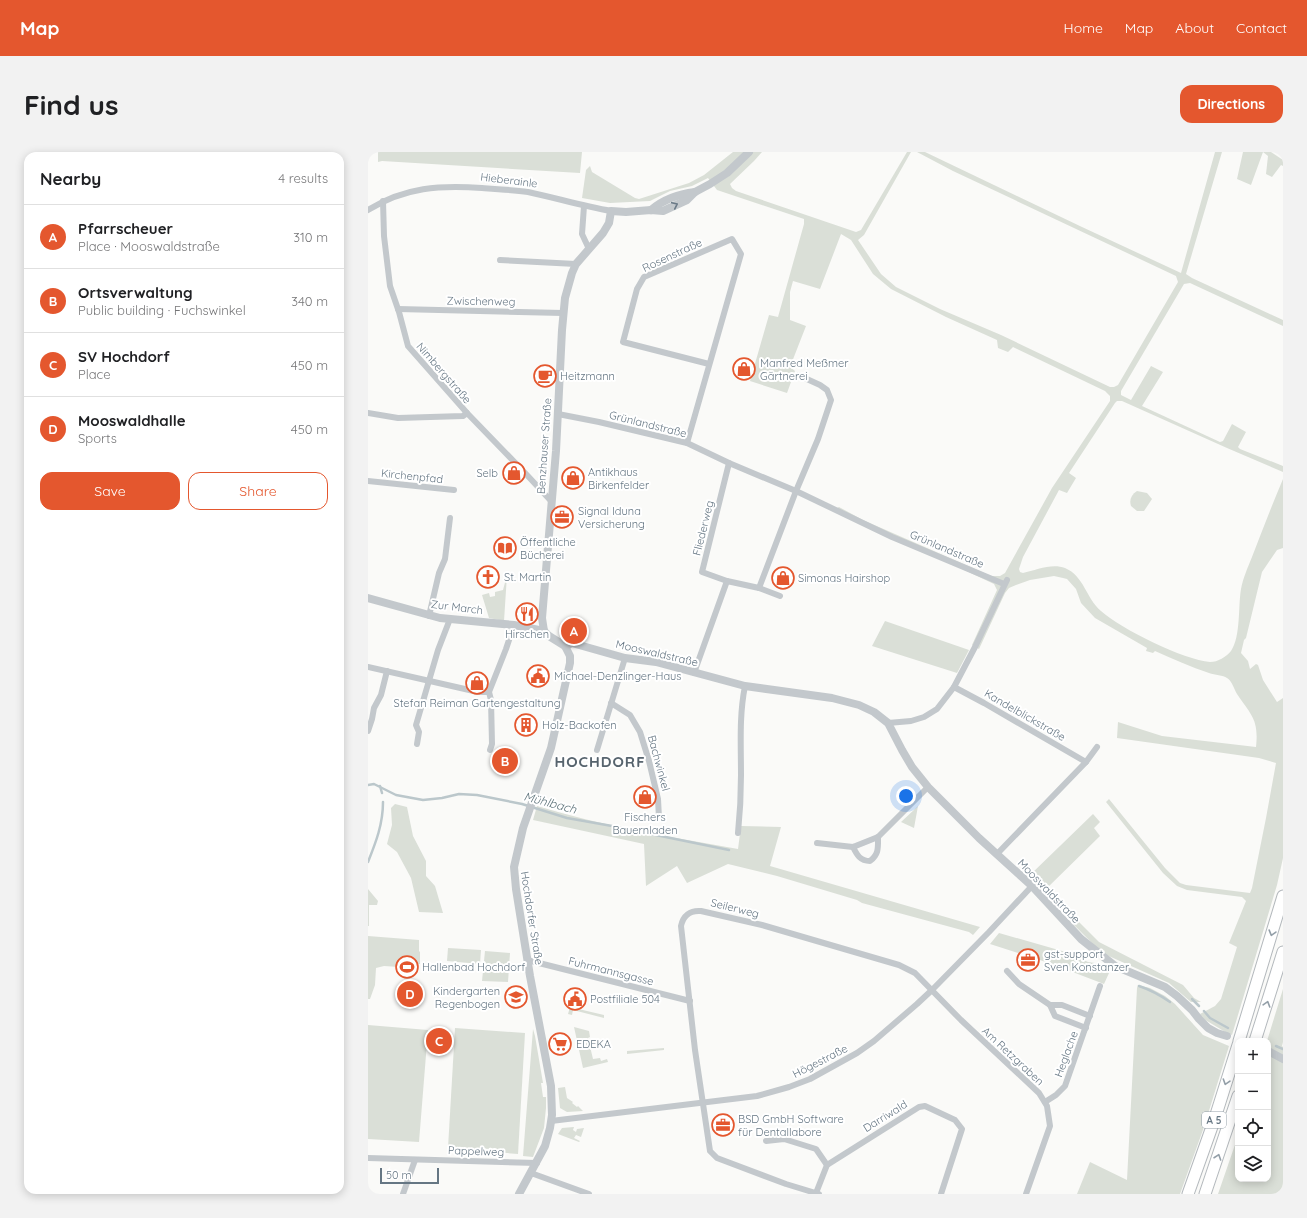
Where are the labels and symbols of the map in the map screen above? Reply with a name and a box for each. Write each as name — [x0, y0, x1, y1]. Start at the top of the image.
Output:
street label: Hieberainle — [480, 170, 538, 190]
one-way arrow — [670, 202, 678, 210]
street label: Rosenstraße — [640, 235, 704, 275]
street label: Zwischenweg — [447, 293, 515, 309]
street label: Nimbergstraße — [414, 339, 474, 407]
shop icon: Manfred Meßmer Gärtnerei — [731, 356, 757, 382]
place label: Manfred Meßmer Gärtnerei — [760, 356, 849, 383]
cafe icon: Heitzmann — [532, 363, 558, 389]
place label: Heitzmann — [560, 369, 615, 383]
street label: Benzhauser Straße — [534, 398, 554, 494]
street label: Grünlandstraße — [608, 408, 688, 440]
shop icon: Selb — [501, 460, 527, 486]
shop icon: Antikhaus Birkenfelder — [560, 465, 586, 491]
place label: Antikhaus Birkenfelder — [588, 465, 650, 492]
street label: Kirchenpfad — [380, 466, 444, 486]
place label: Selb — [476, 466, 498, 480]
street label: Fliederweg — [689, 499, 717, 557]
office icon: Signal Iduna Versicherung — [549, 504, 575, 530]
place label: Signal Iduna Versicherung — [578, 504, 645, 531]
street label: Grünlandstraße — [908, 527, 986, 571]
library icon: Öffentliche Bücherei — [492, 535, 518, 561]
place label: Öffentliche Bücherei — [520, 535, 576, 562]
church icon: St. Martin — [475, 564, 501, 590]
shop icon: Simonas Hairshop — [770, 565, 796, 591]
place label: St. Martin — [504, 570, 551, 584]
place label: Simonas Hairshop — [798, 571, 891, 585]
street label: Zur March — [430, 597, 484, 617]
restaurant icon: Hirschen — [514, 601, 540, 627]
pin: A — [561, 616, 587, 646]
place label: Hirschen — [505, 627, 549, 641]
street label: Mooswaldstraße — [614, 637, 700, 669]
public building icon: Michael-Denzlinger-Haus — [525, 663, 551, 689]
place label: Michael-Denzlinger-Haus — [554, 669, 681, 683]
shop icon: Stefan Reiman Gartengestaltung — [464, 670, 490, 696]
street label: Kandelblickstraße — [982, 686, 1068, 744]
place label: Stefan Reiman Gartengestaltung — [393, 696, 561, 710]
building icon: Holz-Backofen — [513, 712, 539, 738]
place label: Holz-Backofen — [542, 718, 617, 732]
street label: Bachwinkel — [645, 734, 673, 792]
pin: B — [492, 746, 518, 776]
district label: HOCHDORF — [554, 752, 646, 771]
shop icon: Fischers Bauernladen — [632, 784, 658, 810]
your location — [896, 786, 916, 806]
water label: Mühlbach — [522, 788, 578, 817]
place label: Fischers Bauernladen — [612, 810, 678, 837]
street label: Mooswaldstraße — [1015, 856, 1083, 926]
street label: Hochdorfer Straße — [518, 870, 546, 966]
street label: Seilerweg — [709, 895, 761, 921]
one-way arrow — [1268, 929, 1277, 936]
office icon: gst-support Sven Konstanzer — [1015, 947, 1041, 973]
place label: gst-support Sven Konstanzer — [1044, 947, 1130, 974]
sports icon: Hallenbad Hochdorf — [394, 954, 420, 980]
street label: Fuhrmannsgasse — [567, 954, 655, 988]
place label: Hallenbad Hochdorf — [422, 960, 525, 974]
pin: D — [397, 979, 423, 1009]
place label: Kindergarten Regenbogen — [433, 984, 500, 1011]
school or university icon: Kindergarten Regenbogen — [503, 984, 529, 1010]
public building icon: Postfiliale 504 — [562, 986, 588, 1012]
place label: Postfiliale 504 — [590, 992, 660, 1006]
one-way arrow — [1262, 1000, 1271, 1007]
street label: Am Retzgraben — [979, 1024, 1047, 1088]
pin: C — [426, 1026, 452, 1056]
street label: Heglache — [1051, 1029, 1081, 1079]
supermarket icon: EDEKA — [547, 1031, 573, 1057]
place label: EDEKA — [576, 1037, 611, 1051]
street label: Högestraße — [790, 1041, 850, 1081]
one-way arrow — [1222, 1078, 1231, 1085]
street label: Darriwald — [860, 1097, 910, 1135]
office icon: BSD GmbH Software für Dentallabore — [710, 1112, 736, 1138]
place label: BSD GmbH Software für Dentallabore — [738, 1112, 844, 1139]
road number: A 5 — [1202, 1112, 1226, 1128]
street label: Pappelweg — [448, 1143, 504, 1159]
one-way arrow — [1213, 1154, 1221, 1161]
scale bar — [380, 1166, 439, 1185]

